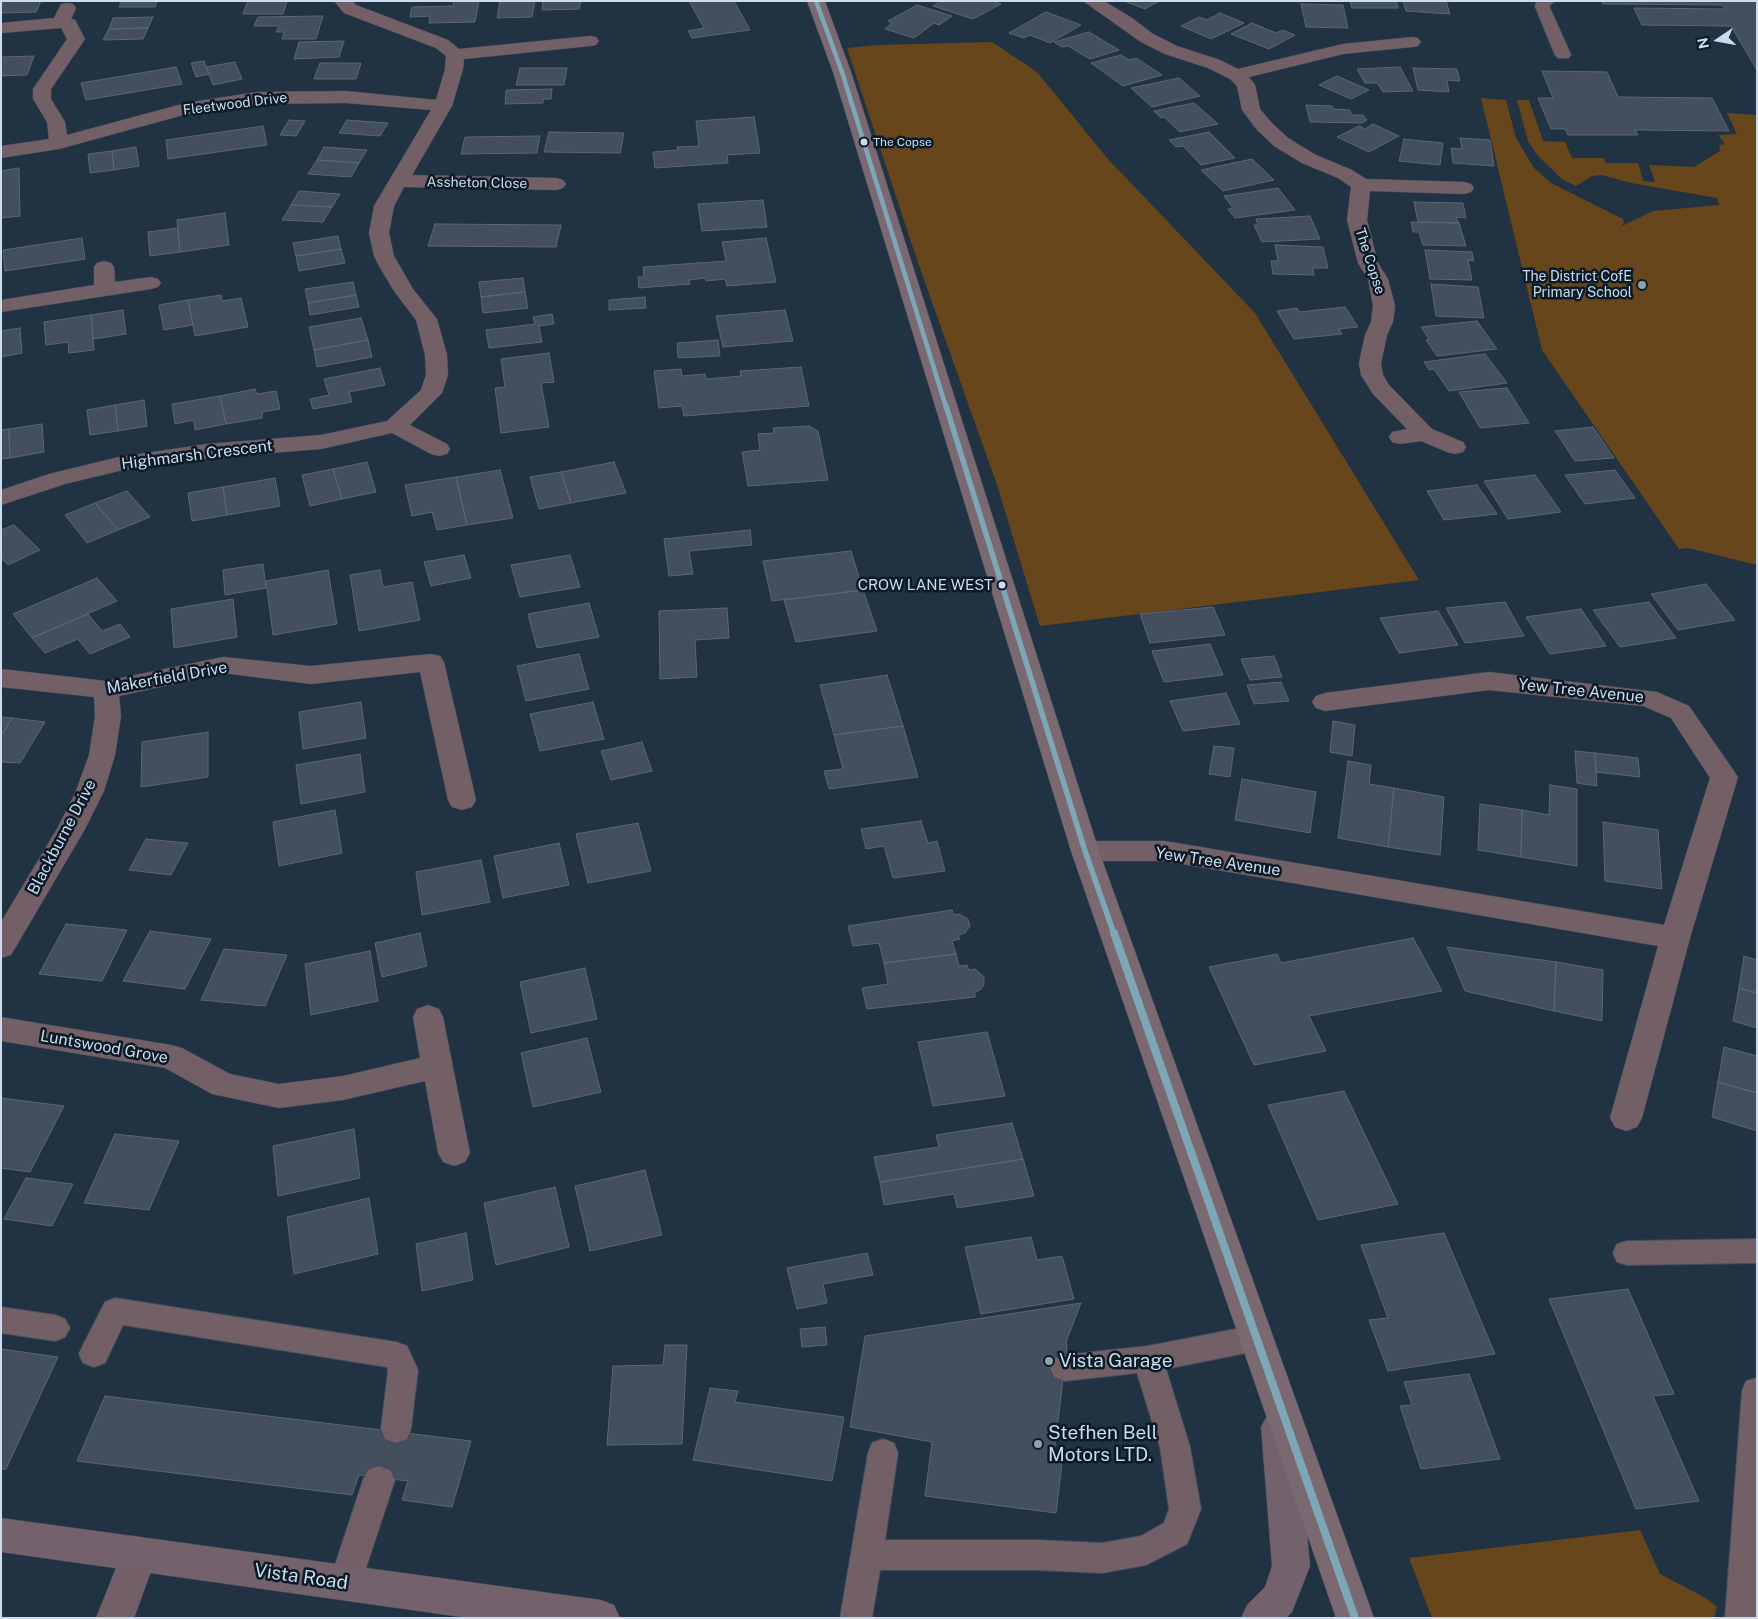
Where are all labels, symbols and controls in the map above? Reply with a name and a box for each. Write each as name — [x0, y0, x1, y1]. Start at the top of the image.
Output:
north arrow — [1693, 15, 1743, 65]
text: N — [1694, 36, 1712, 50]
street label: Fleetwood Drive — [182, 89, 288, 119]
place label: The Copse — [873, 135, 932, 149]
marker: The Copse — [859, 137, 869, 147]
street label: Assheton Close — [427, 174, 527, 192]
street label: The Copse — [1351, 226, 1389, 296]
place label: The District CofE Primary School — [1522, 269, 1632, 302]
marker: The District CofE Primary School — [1636, 279, 1648, 291]
street label: Highmarsh Crescent — [120, 436, 274, 474]
place label: CROW LANE WEST — [858, 576, 993, 594]
marker: CROW LANE WEST — [997, 580, 1007, 590]
street label: Makerfield Drive — [105, 658, 229, 698]
street label: Yew Tree Avenue — [1517, 675, 1645, 707]
street label: Blackburne Drive — [24, 776, 100, 898]
street label: Yew Tree Avenue — [1154, 844, 1282, 880]
street label: Luntswood Grove — [39, 1026, 169, 1068]
place label: Vista Garage — [1059, 1350, 1173, 1372]
marker: Vista Garage — [1043, 1355, 1055, 1367]
place label: Stefhen Bell Motors LTD. — [1048, 1422, 1157, 1466]
marker: Stefhen Bell Motors LTD. — [1032, 1438, 1044, 1450]
street label: Vista Road — [253, 1559, 349, 1595]

